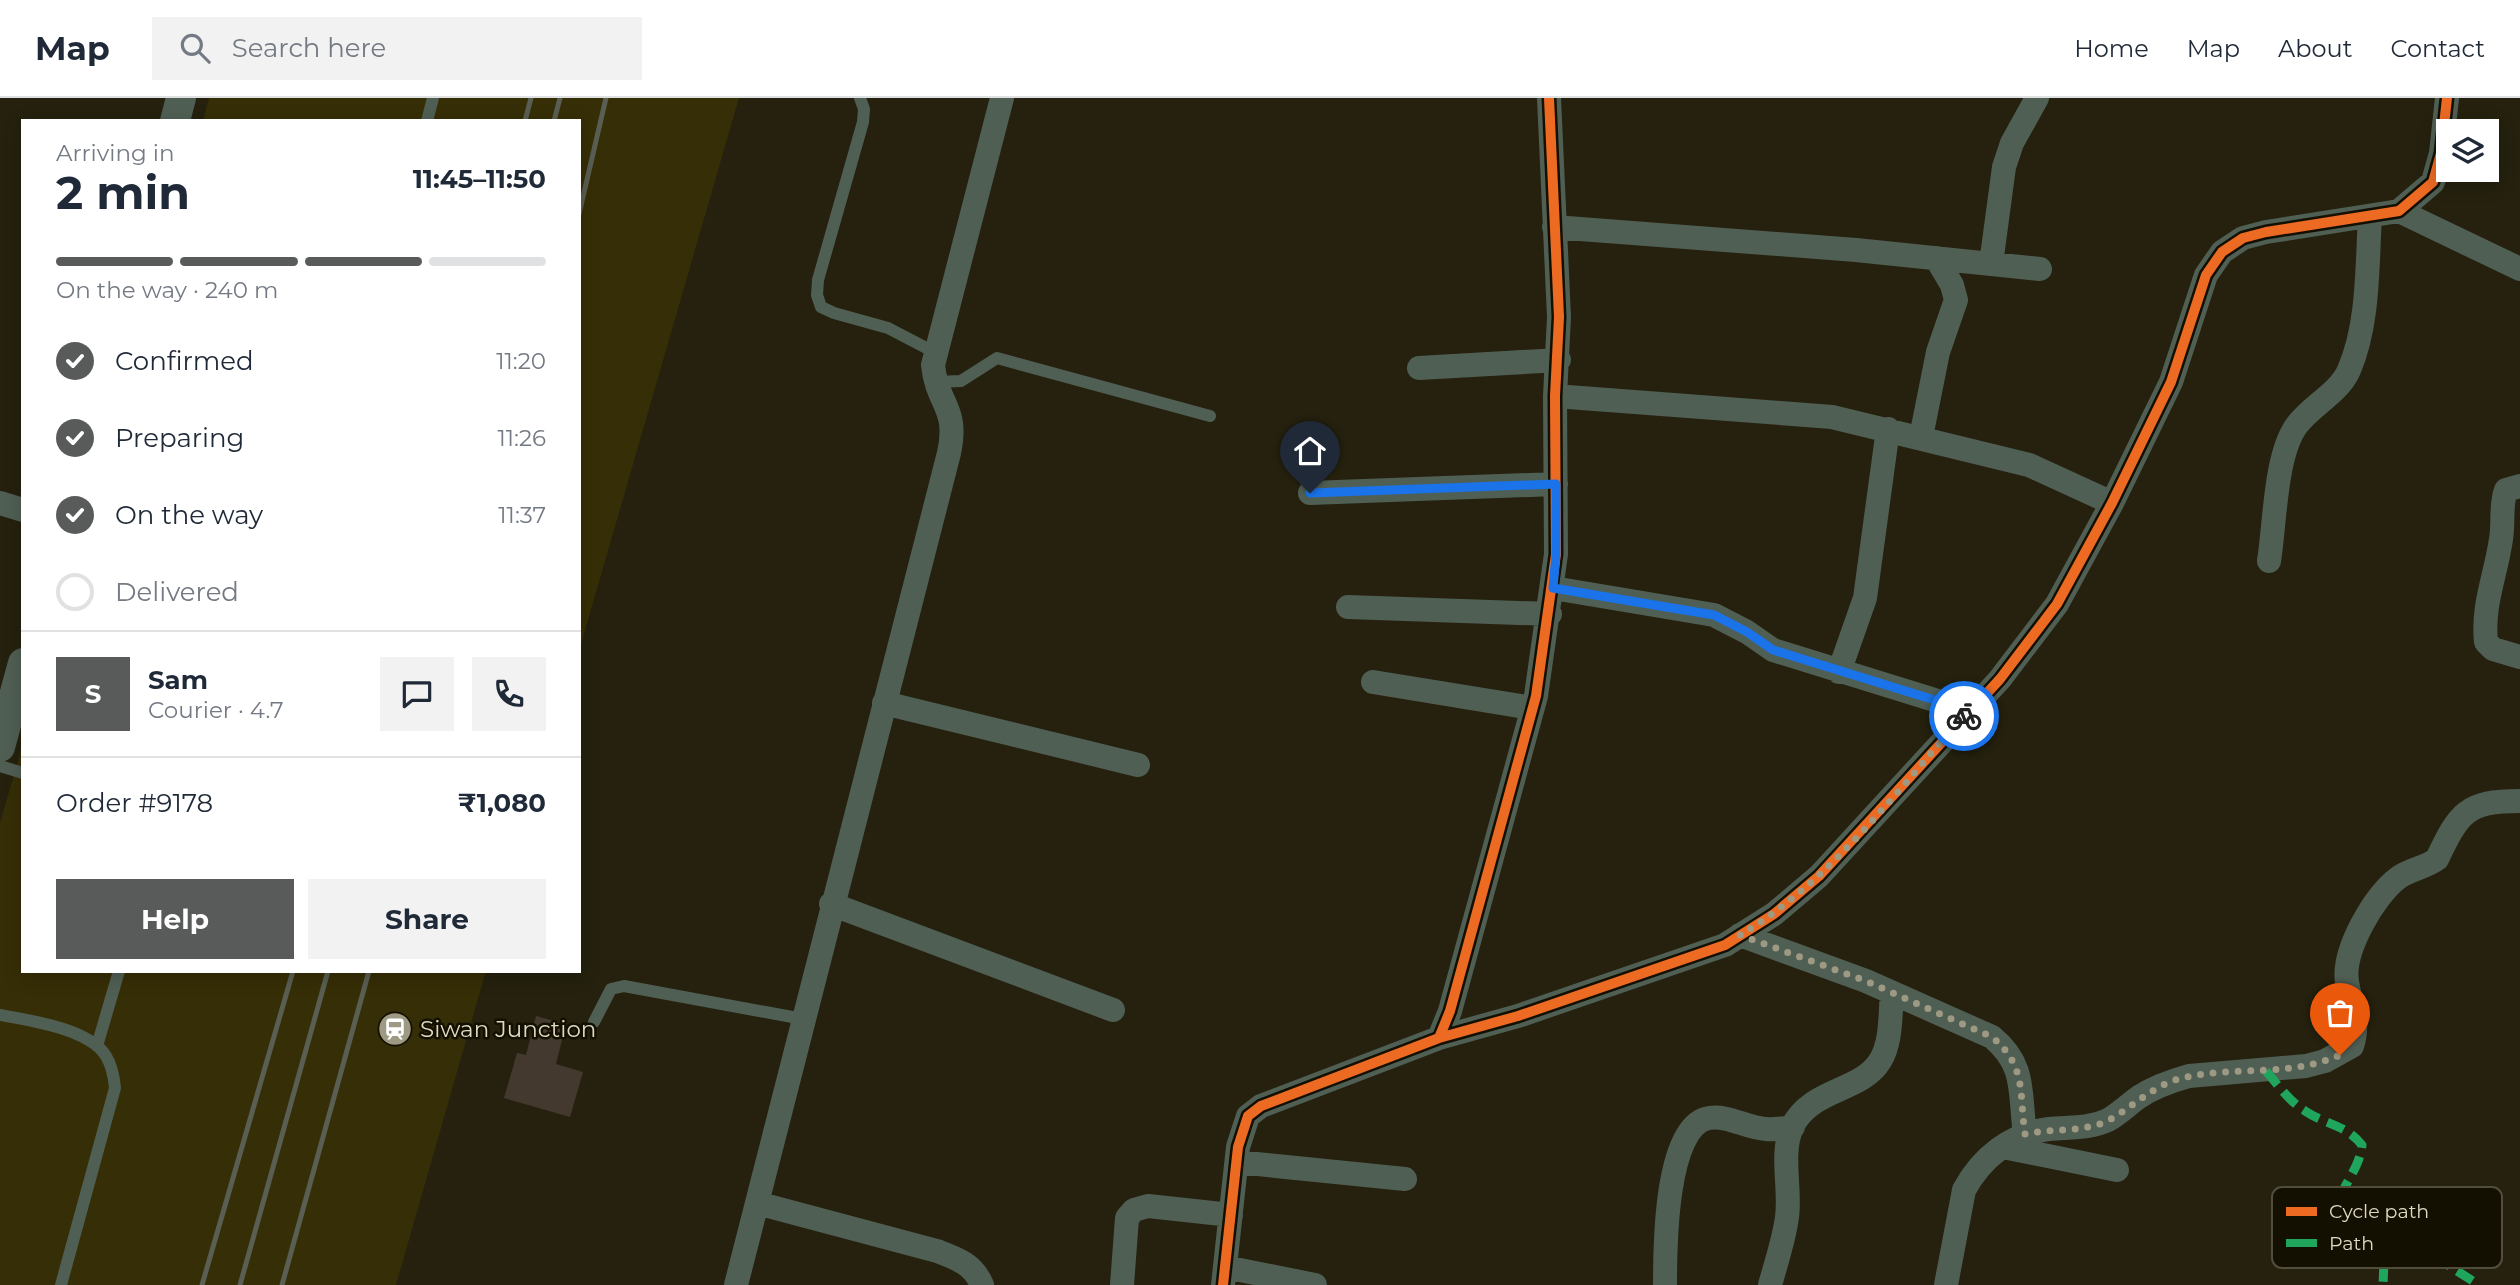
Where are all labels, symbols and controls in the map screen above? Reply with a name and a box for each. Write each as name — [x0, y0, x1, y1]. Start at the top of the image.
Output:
search box — [152, 17, 642, 80]
text: Map — [35, 28, 110, 68]
icon: search — [176, 29, 214, 67]
text: Search here — [232, 32, 386, 64]
text: Home — [2074, 34, 2149, 63]
text: Map — [2187, 34, 2240, 63]
text: About — [2278, 34, 2352, 63]
text: Contact — [2390, 34, 2485, 63]
map controls — [2436, 119, 2499, 182]
button: layers — [2436, 119, 2499, 182]
text: Arriving in — [56, 139, 175, 167]
text: 11:45–11:50 — [413, 163, 546, 195]
text: 2 min — [56, 164, 190, 221]
text: On the way · 240 m — [56, 276, 278, 304]
icon: check — [56, 342, 94, 380]
text: Confirmed — [115, 345, 254, 377]
text: 11:20 — [496, 347, 546, 375]
icon: check — [56, 419, 94, 457]
pin — [1280, 421, 1340, 493]
text: Preparing — [115, 422, 244, 454]
text: 11:26 — [497, 424, 546, 452]
icon: home — [1291, 432, 1329, 470]
icon: check — [56, 496, 94, 534]
text: On the way — [115, 499, 263, 531]
text: 11:37 — [498, 501, 546, 529]
text: Delivered — [115, 576, 239, 608]
button: chat — [380, 657, 454, 731]
button: phone — [472, 657, 546, 731]
text: Sam — [148, 664, 208, 696]
text: S — [85, 678, 101, 710]
courier — [1929, 681, 1999, 751]
text: Courier · 4.7 — [148, 696, 284, 724]
icon: bike — [1945, 697, 1983, 735]
text: Order #9178 — [56, 787, 213, 819]
text: ₹1,080 — [458, 787, 546, 819]
button: Help — [56, 879, 294, 959]
button: Share — [308, 879, 546, 959]
pin — [2310, 983, 2370, 1055]
icon: bag — [2321, 994, 2359, 1032]
station icon: Siwan Junction — [376, 1010, 414, 1048]
place label: Siwan Junction — [420, 1015, 596, 1043]
legend — [2272, 1187, 2502, 1268]
text: Cycle path — [2329, 1200, 2429, 1223]
text: Path — [2329, 1232, 2374, 1255]

